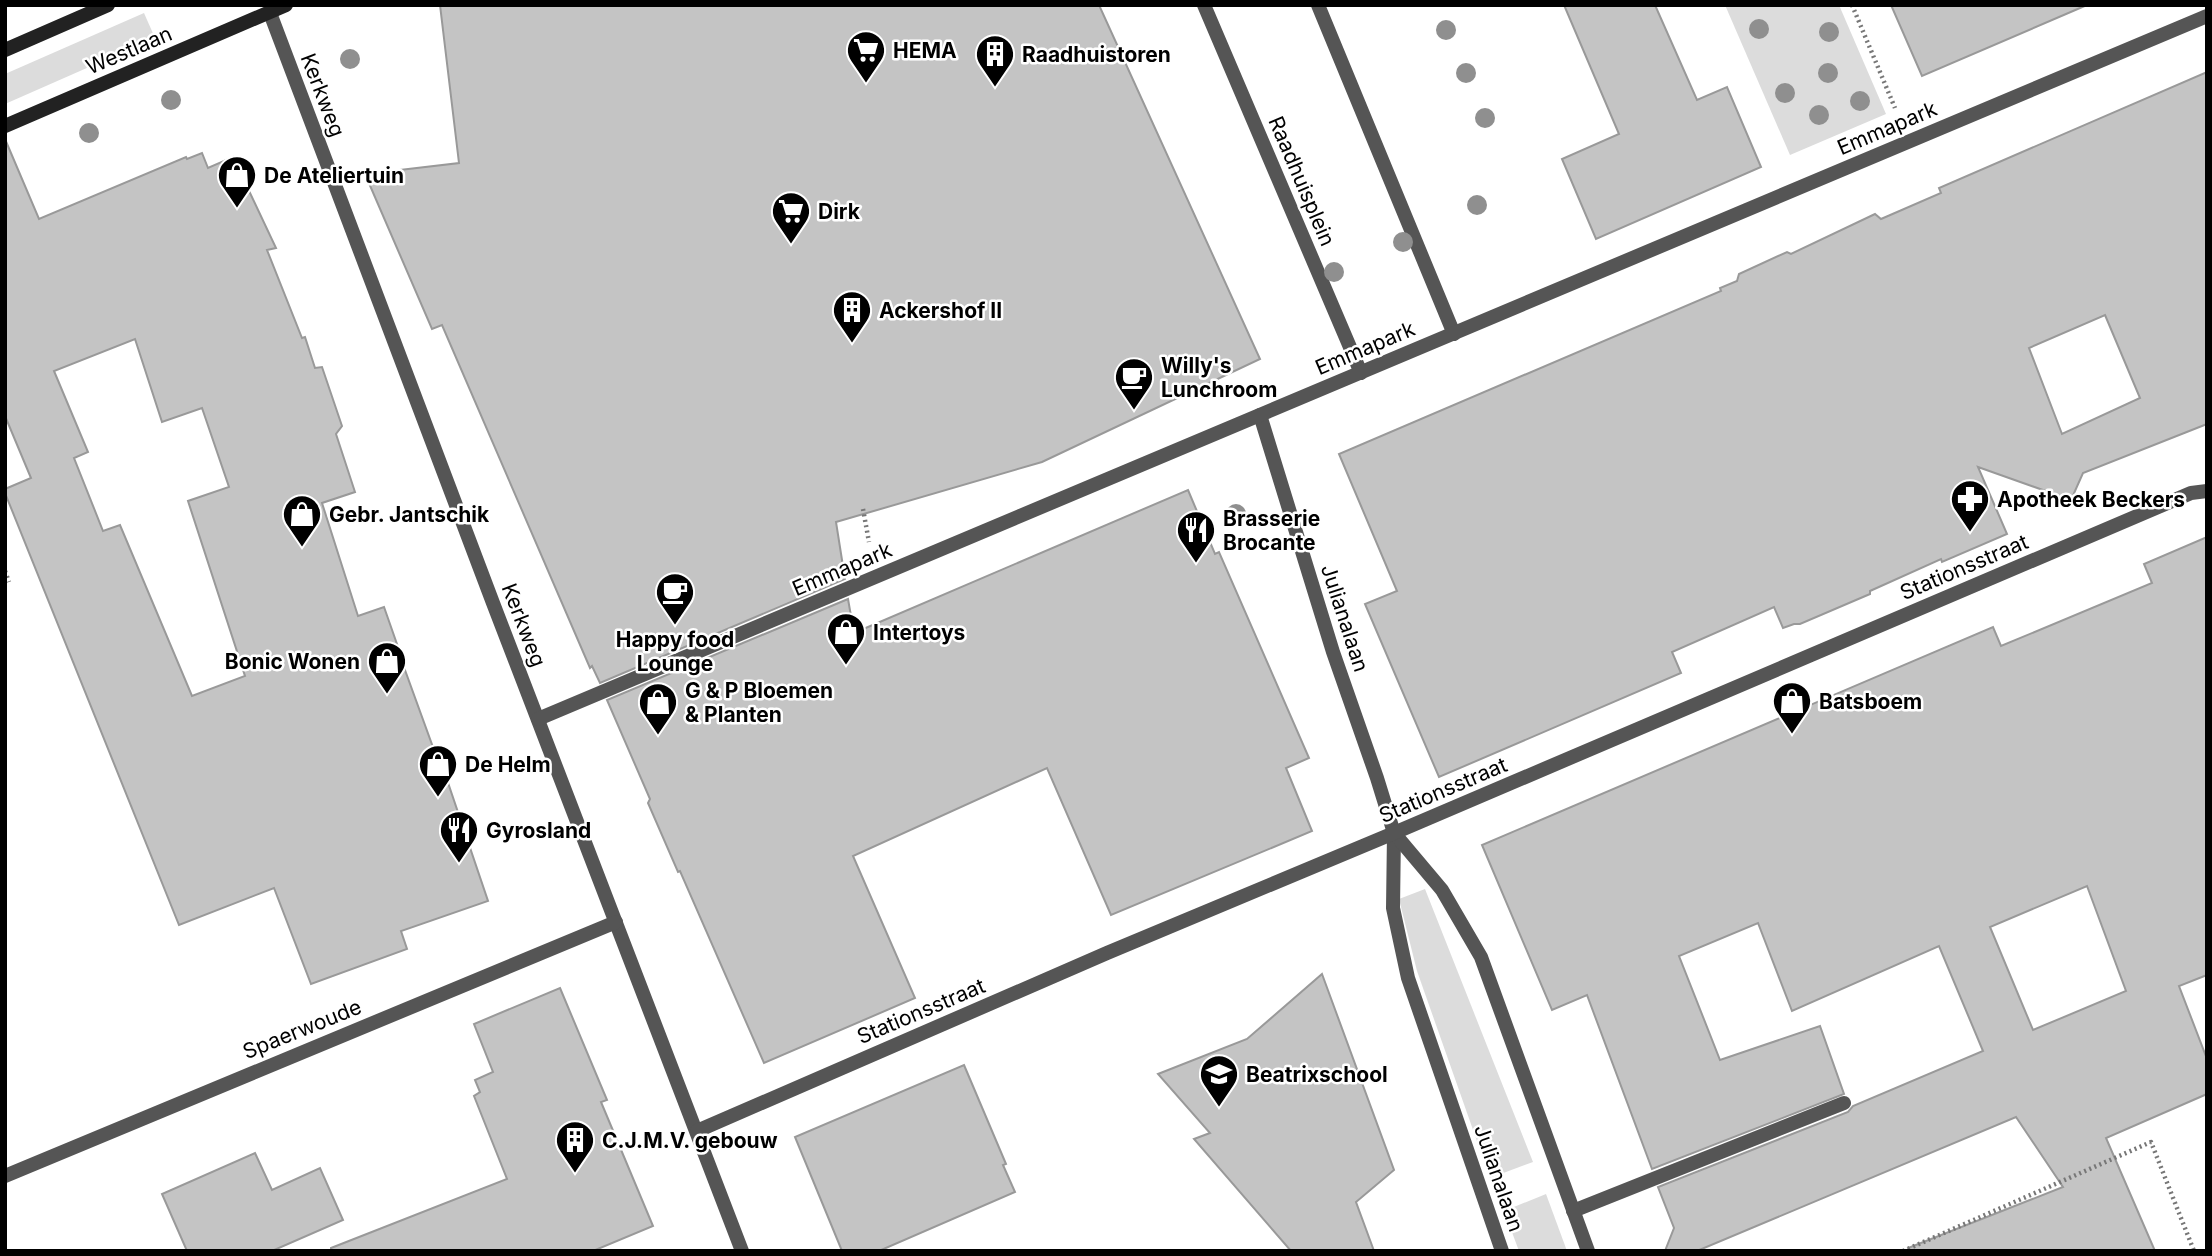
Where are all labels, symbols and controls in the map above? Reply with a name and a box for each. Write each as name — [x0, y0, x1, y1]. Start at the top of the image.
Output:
street label: Westlaan — [82, 21, 176, 79]
supermarket icon: HEMA — [845, 29, 887, 84]
building icon: Raadhuistoren — [974, 33, 1016, 88]
place label: HEMA — [893, 38, 957, 63]
place label: Raadhuistoren — [1022, 42, 1171, 67]
street label: Kerkweg — [296, 50, 350, 140]
street label: Emmapark — [1833, 96, 1941, 160]
street label: Raadhuisplein — [1263, 112, 1341, 250]
shop icon: De Ateliertuin — [216, 154, 258, 209]
place label: De Ateliertuin — [264, 163, 404, 188]
supermarket icon: Dirk — [770, 190, 812, 245]
place label: Dirk — [818, 199, 861, 224]
building icon: Ackershof II — [831, 289, 873, 344]
place label: Ackershof II — [879, 298, 1002, 323]
street label: Emmapark — [1311, 316, 1419, 380]
place label: Willy's Lunchroom — [1161, 353, 1277, 402]
cafe icon: Willy's Lunchroom — [1113, 356, 1155, 411]
pharmacy icon: Apotheek Beckers — [1949, 478, 1991, 533]
place label: Apotheek Beckers — [1997, 487, 2185, 512]
shop icon: Gebr. Jantschik — [281, 493, 323, 548]
place label: Gebr. Jantschik — [329, 502, 490, 527]
place label: Brasserie Brocante — [1223, 506, 1320, 555]
restaurant icon: Brasserie Brocante — [1175, 509, 1217, 564]
street label: Stationsstraat — [1896, 529, 2032, 605]
street label: Emmapark — [788, 537, 896, 601]
street label: Julianalaan — [1316, 561, 1374, 675]
cafe icon: Happy food Lounge — [654, 571, 696, 626]
street label: Kerkweg — [497, 580, 551, 670]
shop icon: Intertoys — [825, 611, 867, 666]
place label: Intertoys — [873, 620, 965, 645]
place label: Happy food Lounge — [616, 627, 734, 676]
shop icon: Bonic Wonen — [366, 640, 408, 695]
place label: Bonic Wonen — [225, 649, 360, 674]
place label: G & P Bloemen & Planten — [685, 678, 833, 727]
shop icon: Batsboem — [1771, 680, 1813, 735]
shop icon: G & P Bloemen & Planten — [637, 681, 679, 736]
place label: Batsboem — [1819, 689, 1922, 714]
shop icon: De Helm — [417, 743, 459, 798]
place label: De Helm — [465, 752, 551, 777]
street label: Stationsstraat — [1375, 752, 1511, 828]
restaurant icon: Gyrosland — [438, 809, 480, 864]
place label: Gyrosland — [486, 818, 591, 843]
street label: Stationsstraat — [853, 973, 989, 1049]
street label: Spaerwoude — [239, 994, 365, 1064]
school or university icon: Beatrixschool — [1198, 1053, 1240, 1108]
place label: Beatrixschool — [1246, 1062, 1388, 1087]
building icon: C.J.M.V. gebouw — [554, 1119, 596, 1174]
street label: Julianalaan — [1469, 1121, 1529, 1235]
place label: C.J.M.V. gebouw — [602, 1128, 778, 1153]

